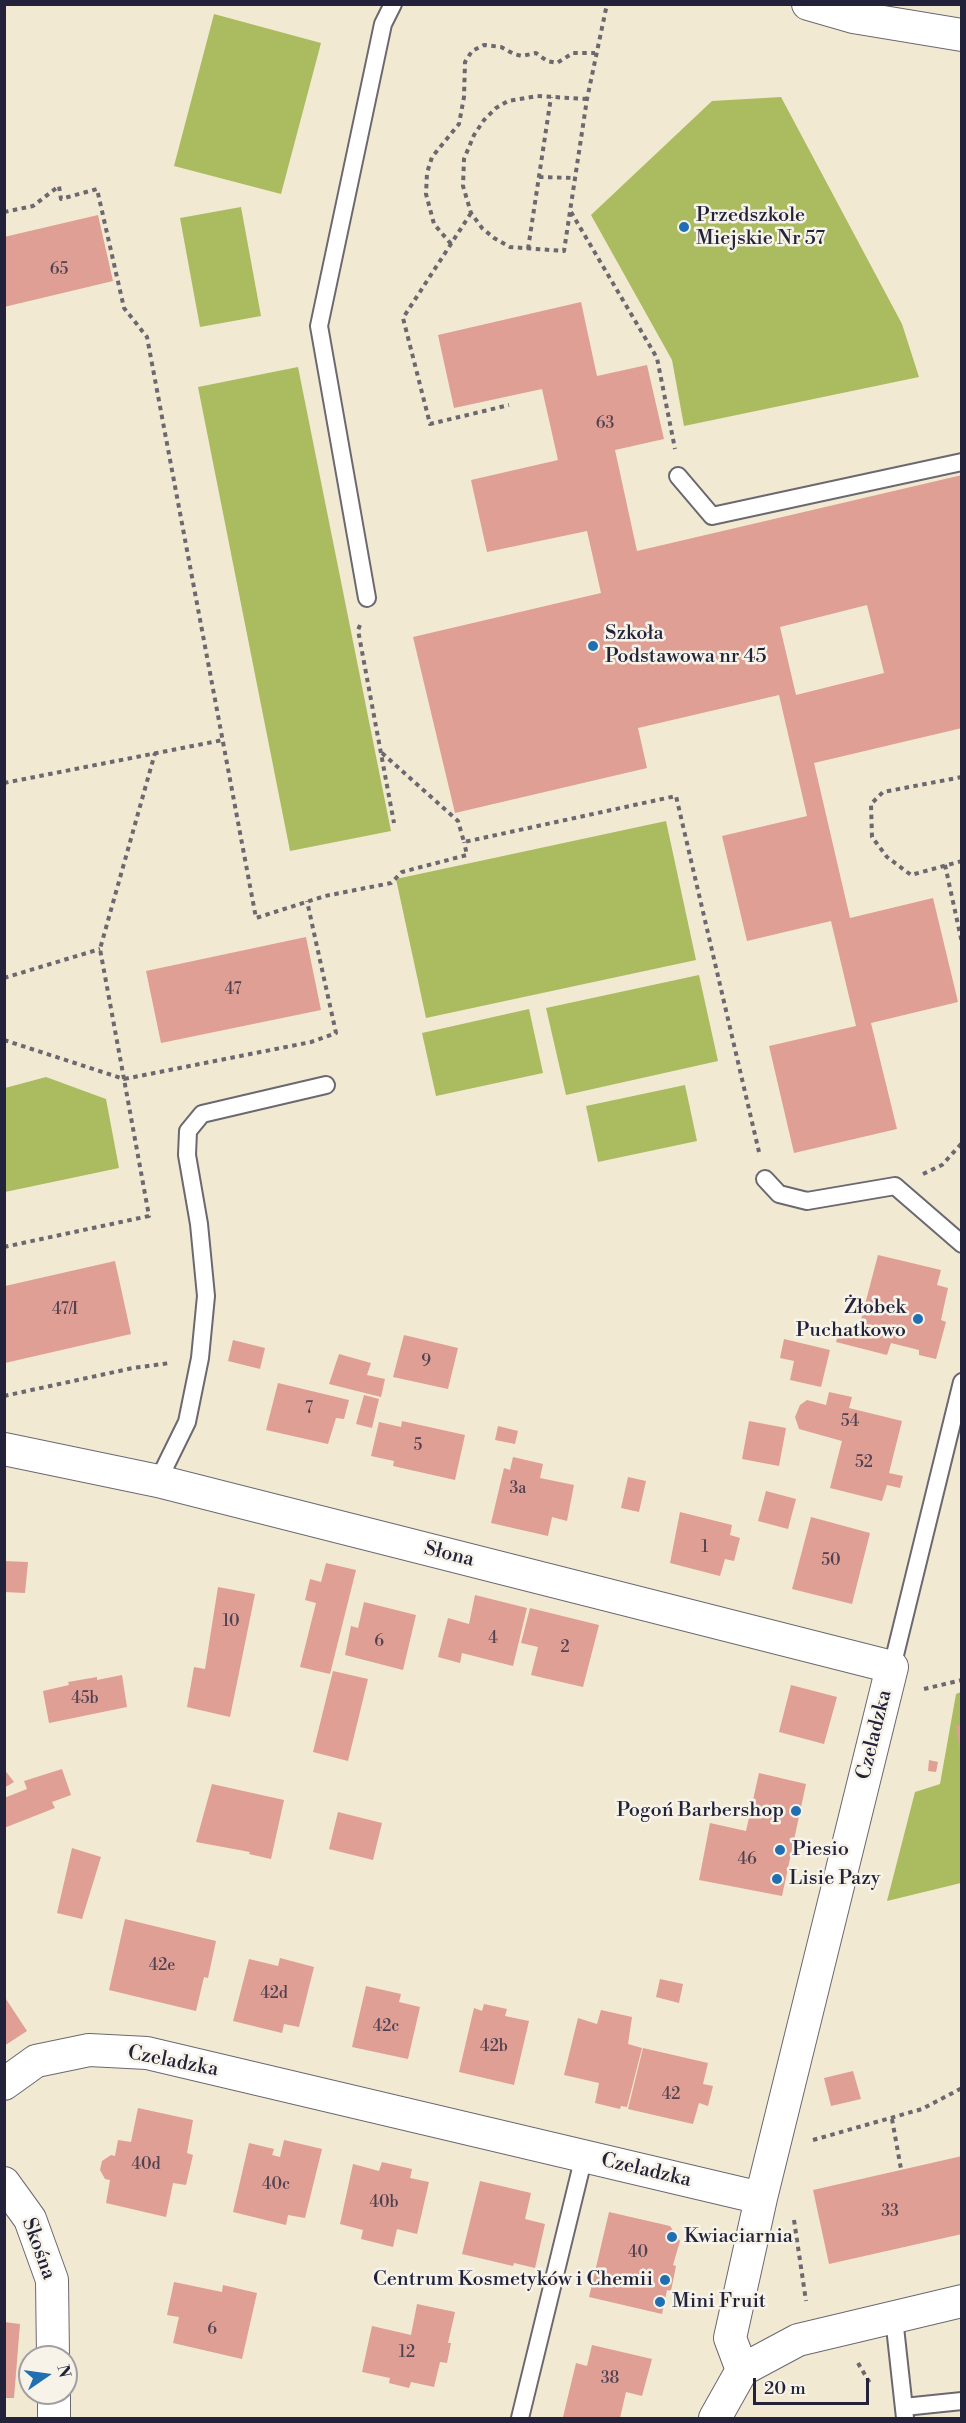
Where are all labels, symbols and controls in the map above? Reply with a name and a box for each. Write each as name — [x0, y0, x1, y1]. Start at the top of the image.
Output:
place label: Przedszkole Miejskie Nr 57 — [696, 204, 825, 251]
marker: Przedszkole Miejskie Nr 57 — [677, 220, 691, 234]
house number: 65 — [50, 260, 68, 280]
house number: 63 — [596, 414, 614, 434]
place label: Szkoła Podstawowa nr 45 — [605, 622, 766, 669]
marker: Szkoła Podstawowa nr 45 — [586, 639, 600, 653]
house number: 47 — [225, 980, 241, 1000]
place label: Żłobek Puchatkowo — [796, 1296, 906, 1343]
house number: 47/I — [52, 1300, 78, 1320]
marker: Żłobek Puchatkowo — [911, 1312, 925, 1326]
house number: 9 — [421, 1352, 431, 1372]
house number: 7 — [305, 1399, 313, 1419]
house number: 54 — [841, 1412, 859, 1432]
house number: 5 — [414, 1436, 422, 1456]
house number: 52 — [855, 1453, 873, 1473]
house number: 3a — [510, 1479, 526, 1499]
street label: Słona — [422, 1537, 476, 1573]
house number: 1 — [702, 1538, 708, 1558]
house number: 50 — [821, 1551, 841, 1571]
house number: 10 — [223, 1612, 239, 1632]
house number: 4 — [488, 1629, 498, 1649]
house number: 6 — [374, 1632, 384, 1652]
house number: 2 — [560, 1638, 570, 1658]
street label: Czeladzka — [852, 1688, 898, 1782]
house number: 45b — [71, 1689, 99, 1709]
place label: Pogoń Barbershop — [617, 1799, 784, 1823]
marker: Pogoń Barbershop — [789, 1804, 803, 1818]
place label: Piesio — [792, 1838, 849, 1862]
marker: Piesio — [773, 1843, 787, 1857]
house number: 46 — [737, 1850, 757, 1870]
place label: Lisie Pazy — [789, 1867, 880, 1891]
marker: Lisie Pazy — [770, 1872, 784, 1886]
house number: 42e — [149, 1956, 175, 1976]
house number: 42d — [260, 1984, 288, 2004]
house number: 42c — [373, 2017, 399, 2037]
house number: 42b — [480, 2037, 508, 2057]
street label: Czeladzka — [126, 2041, 220, 2083]
house number: 42 — [662, 2085, 680, 2105]
street label: Czeladzka — [599, 2149, 693, 2193]
house number: 40d — [131, 2155, 161, 2175]
house number: 40c — [262, 2175, 290, 2195]
house number: 40b — [369, 2193, 399, 2213]
house number: 33 — [881, 2202, 899, 2222]
street label: Skośna — [16, 2215, 60, 2283]
place label: Kwiaciarnia — [684, 2225, 793, 2249]
marker: Kwiaciarnia — [665, 2230, 679, 2244]
house number: 40 — [628, 2243, 648, 2263]
place label: Centrum Kosmetyków i Chemii — [373, 2268, 653, 2292]
marker: Centrum Kosmetyków i Chemii — [658, 2273, 672, 2287]
place label: Mini Fruit — [672, 2290, 766, 2314]
marker: Mini Fruit — [653, 2295, 667, 2309]
house number: 6 — [207, 2320, 217, 2340]
house number: 12 — [399, 2343, 415, 2363]
north arrow — [18, 2345, 78, 2405]
text: N — [52, 2363, 75, 2380]
scale bar — [756, 2366, 872, 2404]
house number: 38 — [601, 2369, 619, 2389]
text: 20 m — [764, 2377, 806, 2400]

